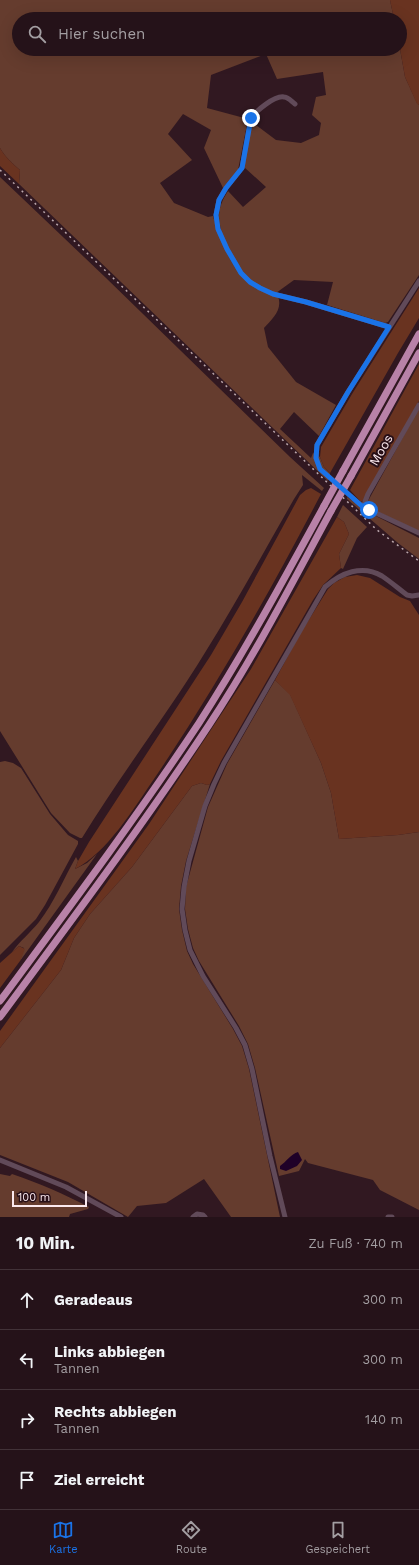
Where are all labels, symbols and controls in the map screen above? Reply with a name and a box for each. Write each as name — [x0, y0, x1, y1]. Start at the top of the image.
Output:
search box — [12, 12, 407, 56]
icon: search — [26, 23, 48, 45]
text: Hier suchen — [58, 25, 145, 43]
route end — [242, 109, 260, 127]
street label: Moos — [366, 432, 396, 468]
route start — [360, 501, 378, 519]
scale bar — [12, 1189, 87, 1208]
text: 100 m — [18, 1191, 50, 1204]
text: 10 Min. — [16, 1233, 75, 1253]
text: Zu Fuß · 740 m — [309, 1236, 403, 1251]
icon: ahead — [16, 1289, 38, 1311]
text: Geradeaus — [54, 1291, 133, 1309]
text: 300 m — [362, 1292, 403, 1307]
text: Links abbiegen — [54, 1343, 165, 1361]
icon: left — [16, 1349, 38, 1371]
text: 300 m — [362, 1352, 403, 1367]
text: Tannen — [54, 1361, 100, 1376]
text: Rechts abbiegen — [54, 1403, 176, 1421]
icon: right — [16, 1409, 38, 1431]
text: 140 m — [365, 1412, 403, 1427]
text: Tannen — [54, 1421, 100, 1436]
icon: arrive — [16, 1469, 38, 1491]
text: Ziel erreicht — [54, 1471, 144, 1489]
tab: Karte — [49, 1519, 78, 1556]
tab: Route — [176, 1519, 207, 1556]
tab: Gespeichert — [305, 1519, 370, 1556]

